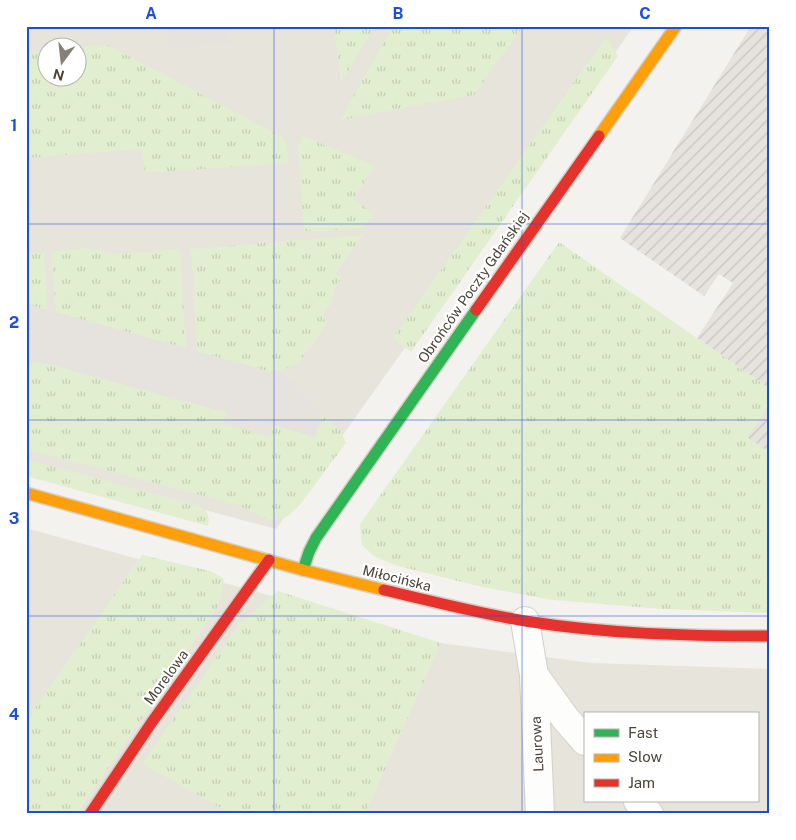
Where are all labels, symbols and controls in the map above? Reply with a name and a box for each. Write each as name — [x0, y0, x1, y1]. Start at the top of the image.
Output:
text: A — [145, 4, 157, 23]
text: B — [393, 4, 404, 23]
text: C — [639, 4, 651, 23]
north arrow — [38, 38, 88, 88]
text: N — [51, 65, 66, 84]
text: 1 — [11, 116, 17, 135]
street label: Obrońców Poczty Gdańskiej — [414, 208, 532, 366]
text: 2 — [9, 313, 19, 332]
text: 3 — [9, 509, 19, 528]
street label: Miłocińska — [361, 562, 433, 594]
street label: Morelowa — [141, 647, 191, 707]
text: 4 — [9, 705, 20, 724]
legend — [584, 712, 758, 802]
street label: Laurowa — [528, 716, 546, 772]
text: Fast — [628, 724, 658, 741]
text: Slow — [628, 748, 663, 765]
text: Jam — [628, 774, 655, 791]

